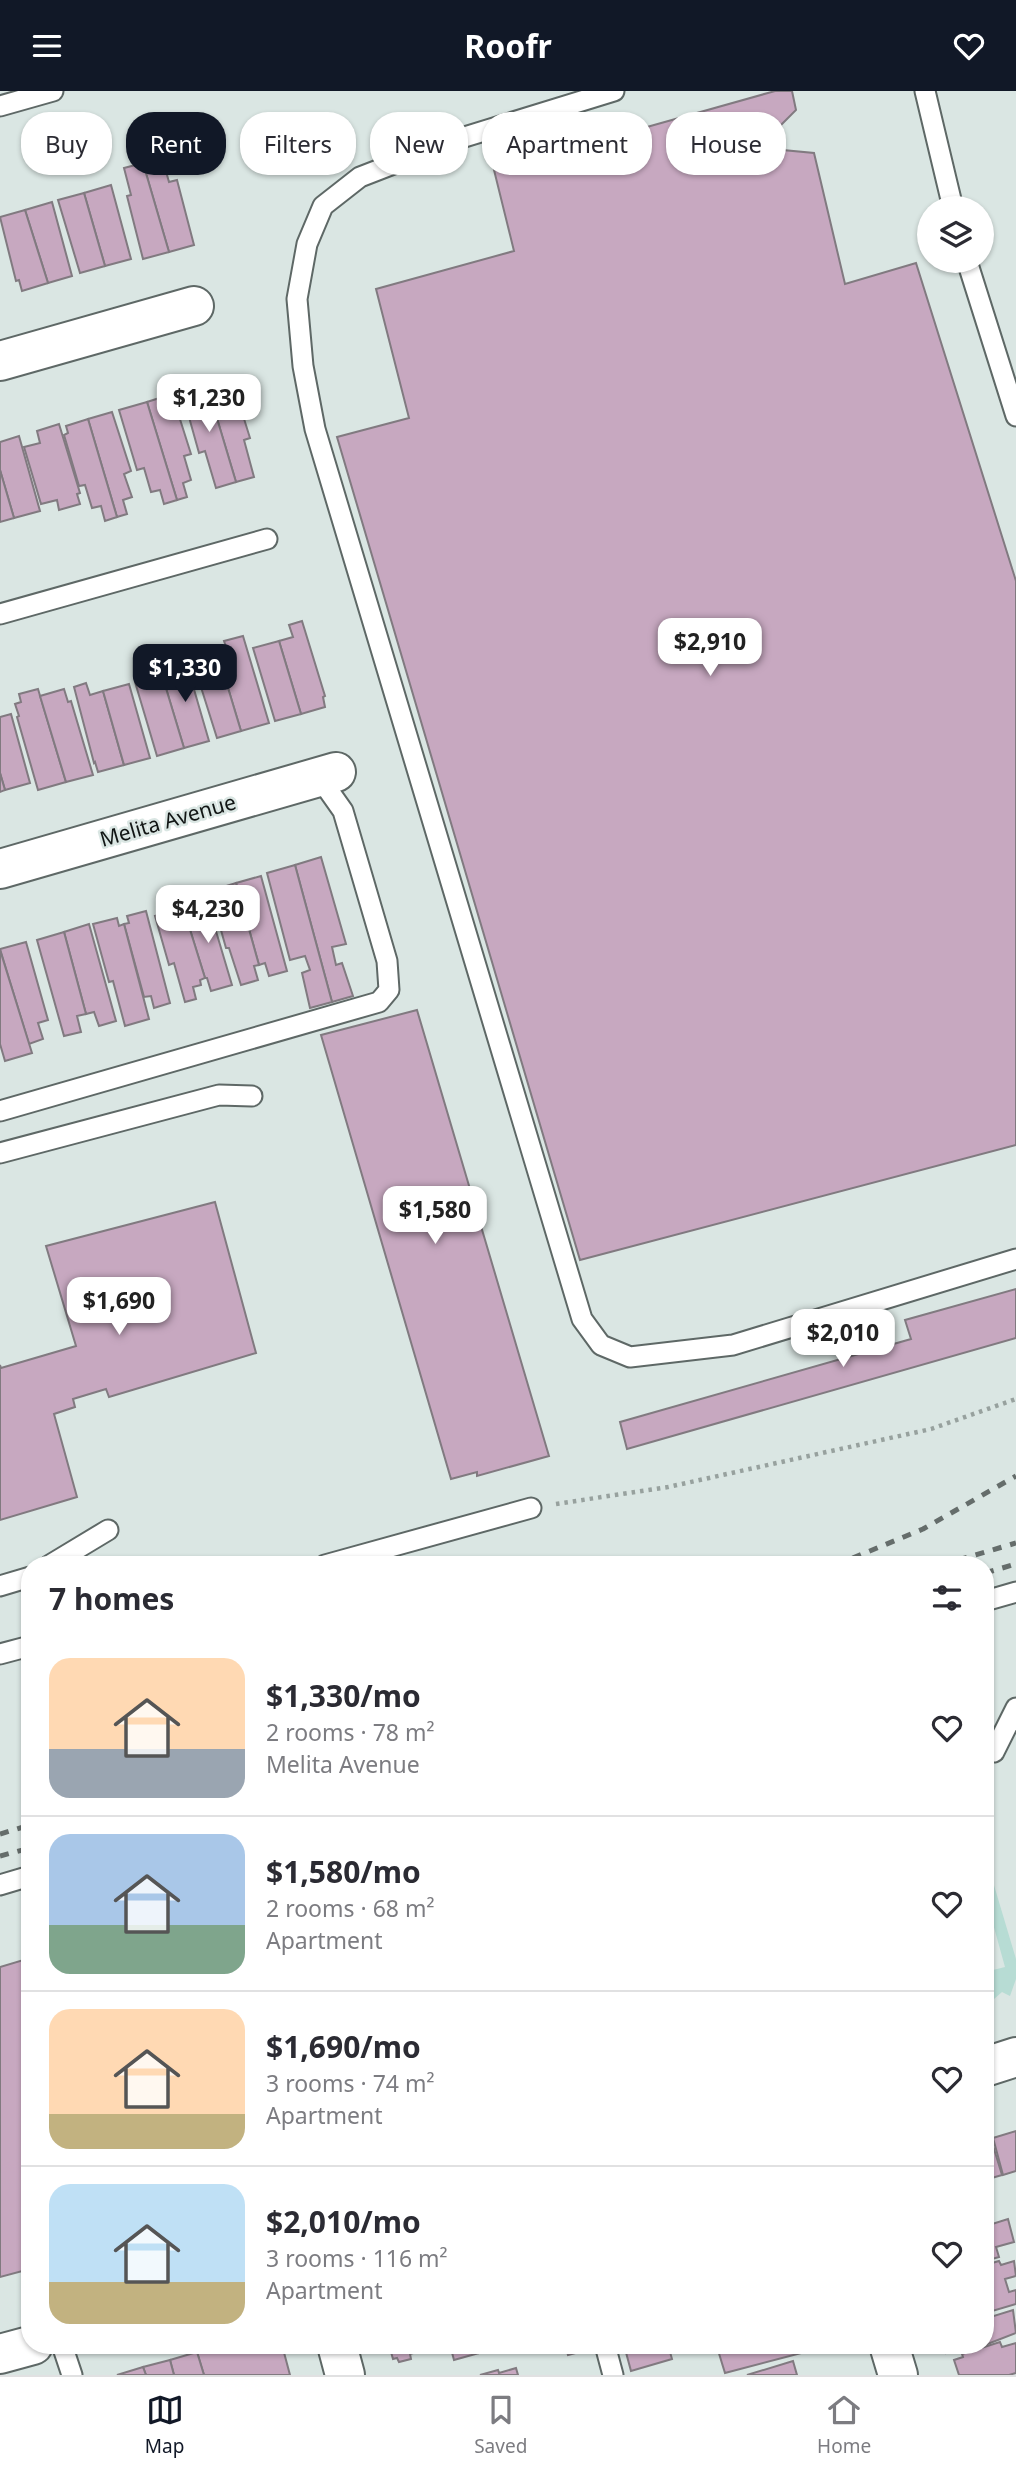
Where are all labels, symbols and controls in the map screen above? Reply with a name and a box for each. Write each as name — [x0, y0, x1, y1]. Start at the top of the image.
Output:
text: Roofr — [464, 24, 552, 67]
icon: menu — [28, 27, 66, 65]
icon: heart — [950, 27, 988, 65]
chip: Buy — [21, 112, 112, 175]
chip: Rent — [126, 112, 226, 175]
chip: Filters — [240, 112, 356, 175]
chip: New — [370, 112, 468, 175]
chip: Apartment — [482, 112, 652, 175]
chip: House — [666, 112, 786, 175]
map controls — [917, 196, 994, 273]
button: layers — [917, 196, 994, 273]
pin: $1,230 — [152, 375, 266, 434]
text: $1,230 — [173, 381, 245, 413]
pin: $2,910 — [653, 619, 767, 678]
text: $2,910 — [674, 625, 746, 657]
pin: $1,330 — [128, 645, 242, 704]
text: $1,330 — [149, 651, 221, 683]
street label: Melita Avenue — [96, 787, 239, 853]
pin: $4,230 — [151, 885, 265, 945]
text: $4,230 — [172, 892, 244, 924]
pin: $1,580 — [378, 1187, 492, 1246]
text: $1,580 — [399, 1193, 471, 1225]
pin: $1,690 — [62, 1277, 176, 1337]
text: $1,690 — [83, 1284, 155, 1316]
pin: $2,010 — [786, 1309, 900, 1369]
text: $2,010 — [807, 1316, 879, 1348]
text: 7 homes — [49, 1578, 174, 1619]
icon: filters — [928, 1579, 966, 1617]
text: $1,330/mo — [266, 1675, 421, 1716]
icon: home — [105, 1686, 189, 1770]
icon: heart — [928, 1709, 966, 1747]
text: 2 rooms · 78 m² — [266, 1716, 435, 1748]
text: Melita Avenue — [266, 1748, 420, 1780]
text: $1,580/mo — [266, 1851, 421, 1892]
icon: home — [105, 1862, 189, 1946]
icon: heart — [928, 1885, 966, 1923]
text: 2 rooms · 68 m² — [266, 1892, 435, 1924]
text: Apartment — [266, 1924, 383, 1956]
text: $1,690/mo — [266, 2026, 421, 2067]
icon: home — [105, 2037, 189, 2121]
icon: heart — [928, 2060, 966, 2098]
text: 3 rooms · 74 m² — [266, 2067, 435, 2099]
text: Apartment — [266, 2099, 383, 2131]
text: $2,010/mo — [266, 2201, 421, 2242]
icon: home — [105, 2212, 189, 2296]
icon: heart — [928, 2235, 966, 2273]
text: 3 rooms · 116 m² — [266, 2242, 448, 2274]
text: Apartment — [266, 2274, 383, 2306]
tab: Map — [145, 2391, 184, 2459]
tab: Saved — [474, 2391, 527, 2459]
tab: Home — [817, 2391, 871, 2459]

